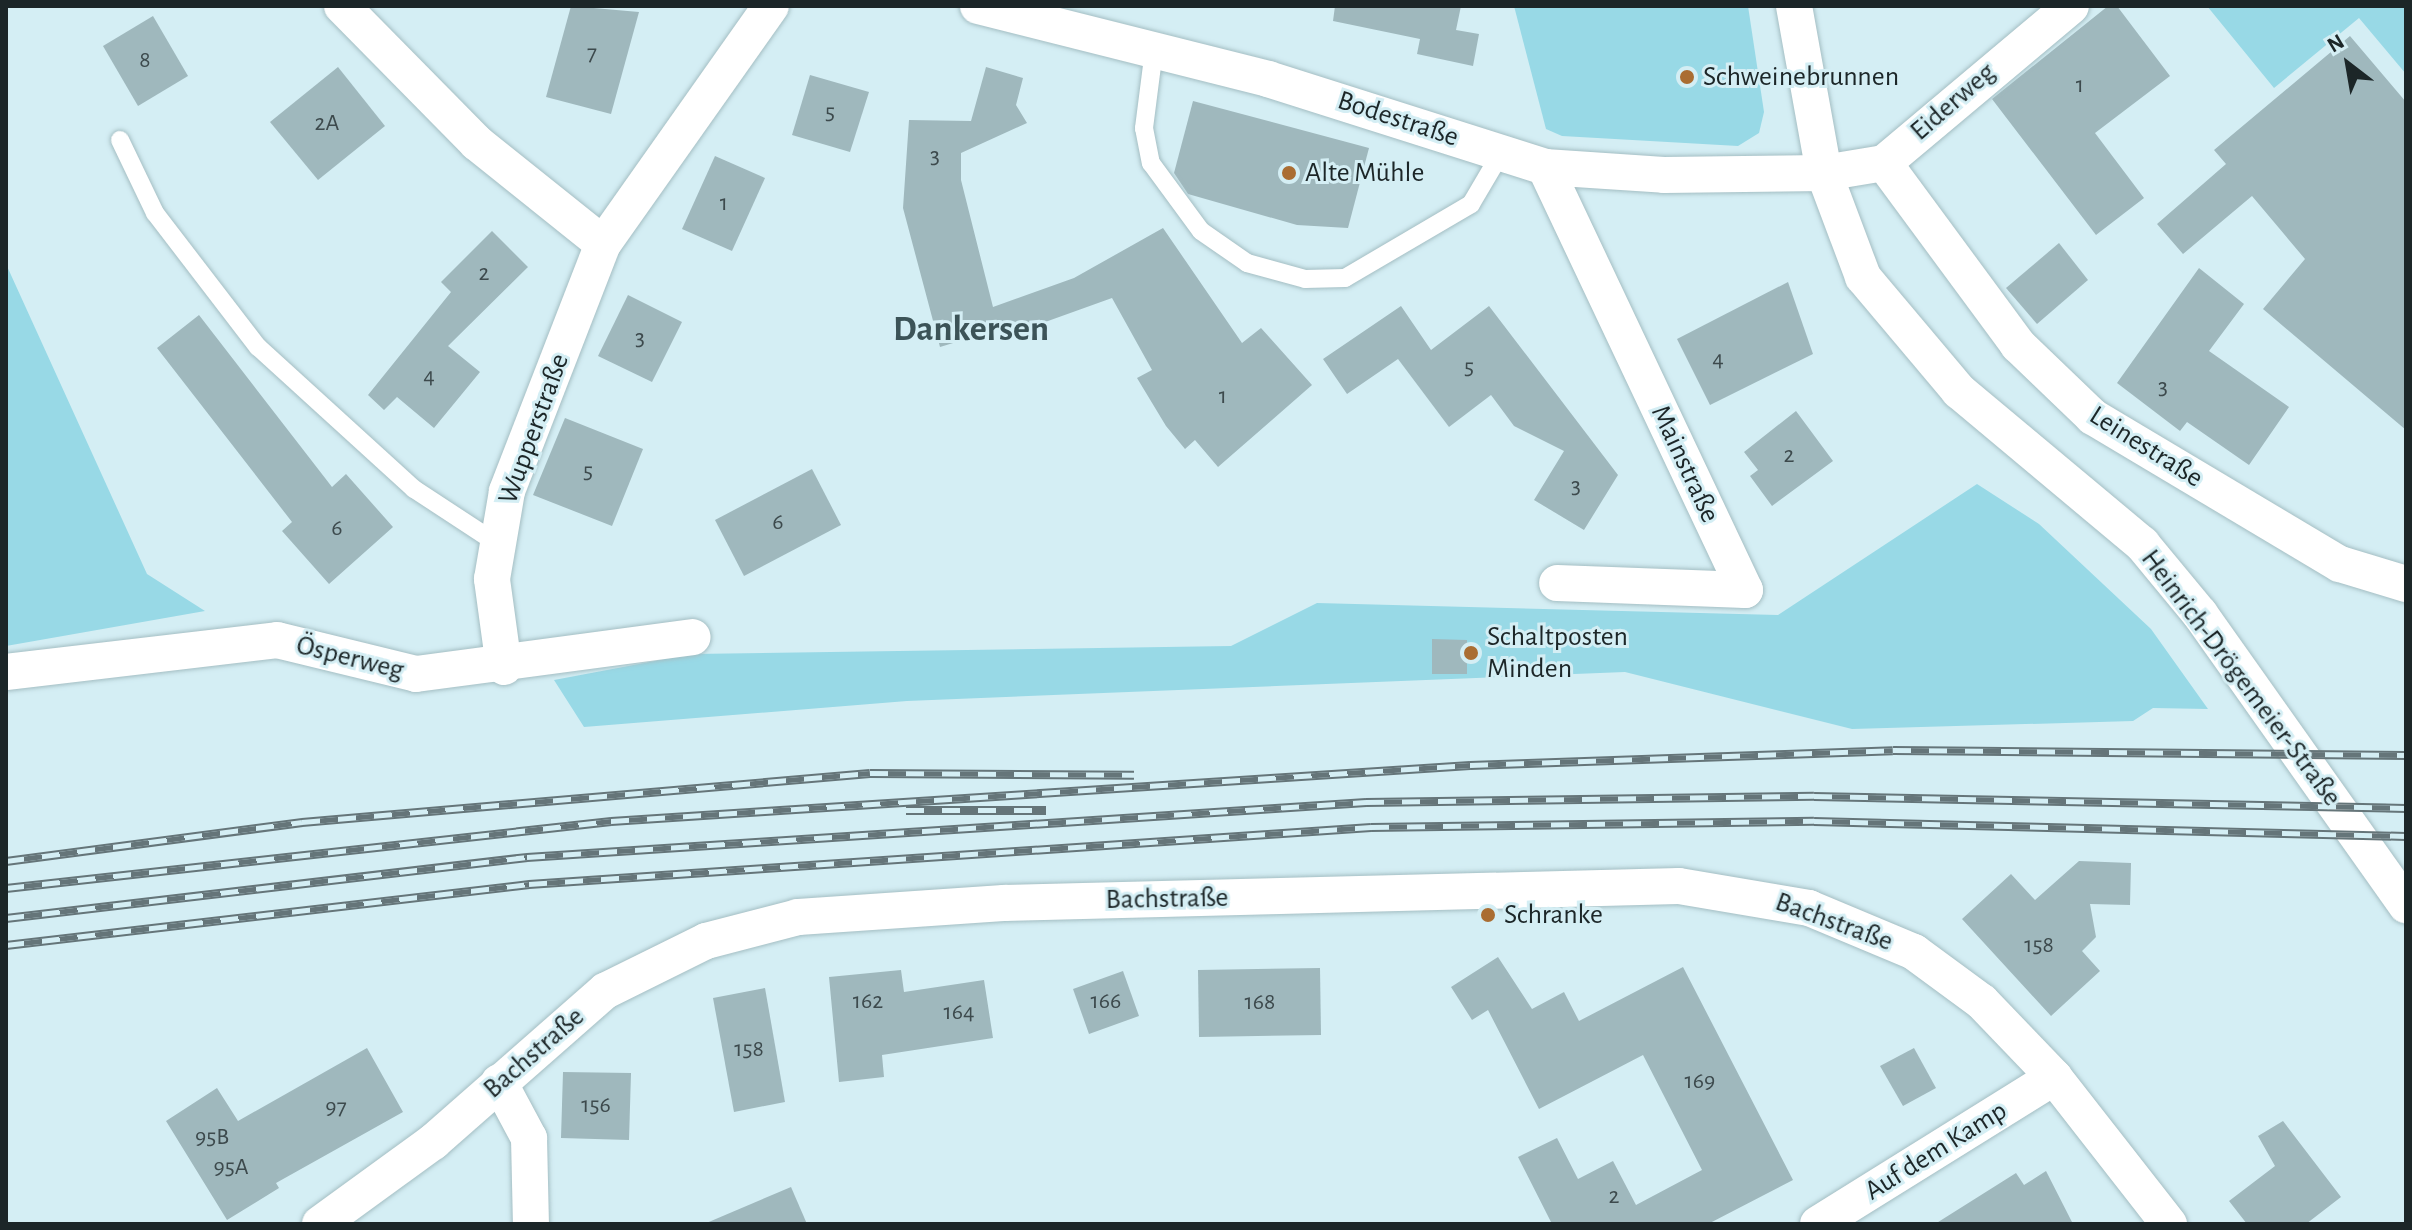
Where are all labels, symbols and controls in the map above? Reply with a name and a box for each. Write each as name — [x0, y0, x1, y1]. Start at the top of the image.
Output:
north arrow — [2308, 24, 2388, 104]
text: N — [2323, 30, 2348, 57]
house number: 7 — [587, 40, 597, 68]
house number: 8 — [139, 47, 151, 75]
street label: Eiderweg — [1904, 56, 2002, 148]
place label: Schweinebrunnen — [1703, 60, 1899, 94]
marker: Schweinebrunnen — [1678, 68, 1696, 86]
house number: 1 — [2076, 72, 2084, 100]
street label: Bodestraße — [1333, 84, 1463, 154]
house number: 5 — [825, 99, 835, 127]
house number: 2A — [315, 110, 339, 138]
house number: 3 — [930, 143, 940, 171]
place label: Alte Mühle — [1305, 156, 1424, 190]
marker: Alte Mühle — [1280, 164, 1298, 182]
house number: 1 — [720, 190, 728, 218]
house number: 2 — [479, 260, 489, 288]
district label: Dankersen — [893, 308, 1049, 352]
house number: 3 — [635, 325, 645, 353]
house number: 4 — [1712, 346, 1724, 374]
street label: Wupperstraße — [491, 349, 577, 509]
house number: 5 — [1464, 354, 1474, 382]
house number: 4 — [423, 363, 435, 391]
house number: 3 — [2158, 374, 2168, 402]
house number: 1 — [1219, 383, 1227, 411]
street label: Leinestraße — [2083, 399, 2209, 495]
street label: Mainstraße — [1643, 400, 1727, 528]
house number: 2 — [1784, 442, 1794, 470]
house number: 5 — [583, 458, 593, 486]
house number: 3 — [1571, 473, 1581, 501]
house number: 6 — [772, 509, 784, 537]
house number: 6 — [331, 515, 343, 543]
street label: Heinrich-Drögemeier-Straße — [2133, 543, 2349, 813]
place label: Schaltposten Minden — [1487, 620, 1628, 686]
street label: Ösperweg — [293, 628, 407, 688]
marker: Schaltposten Minden — [1462, 644, 1480, 662]
street label: Bachstraße — [1105, 881, 1229, 917]
street label: Bachstraße — [1771, 885, 1897, 959]
place label: Schranke — [1504, 898, 1603, 932]
marker: Schranke — [1479, 906, 1497, 924]
house number: 158 — [2024, 932, 2054, 960]
house number: 162 — [853, 988, 883, 1016]
house number: 166 — [1091, 988, 1121, 1016]
house number: 168 — [1245, 989, 1275, 1017]
house number: 164 — [943, 999, 975, 1027]
street label: Bachstraße — [477, 1000, 591, 1106]
house number: 158 — [734, 1036, 764, 1064]
house number: 169 — [1685, 1068, 1715, 1096]
house number: 156 — [581, 1092, 611, 1120]
house number: 97 — [325, 1094, 347, 1122]
street label: Auf dem Kamp — [1859, 1094, 2013, 1208]
house number: 95B — [195, 1124, 229, 1152]
house number: 95A — [213, 1154, 249, 1182]
house number: 2 — [1609, 1183, 1619, 1211]

